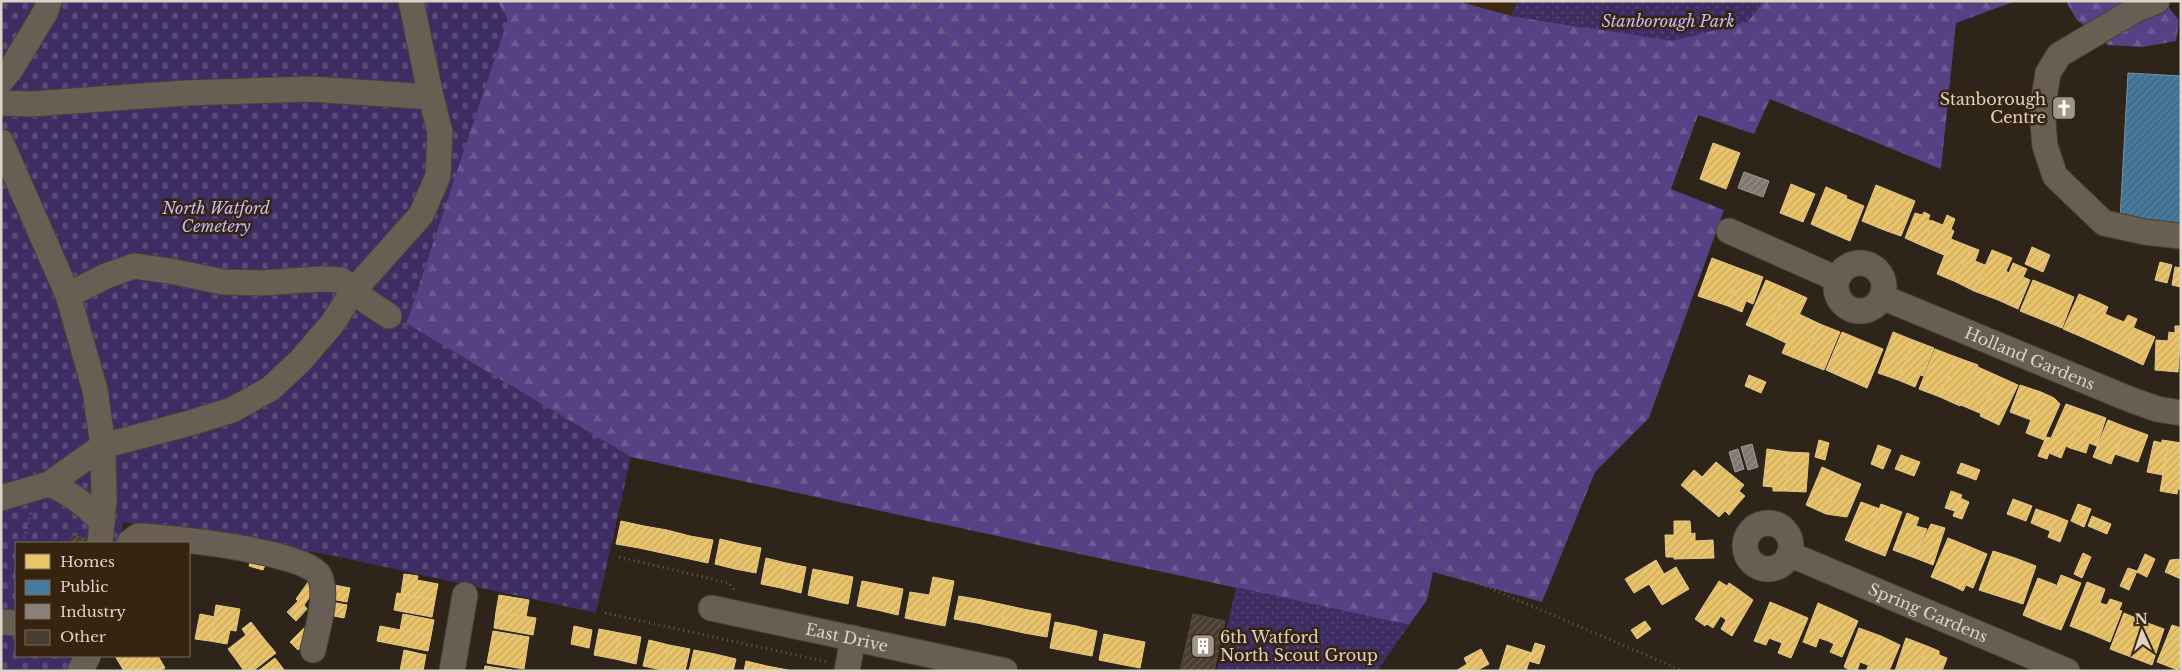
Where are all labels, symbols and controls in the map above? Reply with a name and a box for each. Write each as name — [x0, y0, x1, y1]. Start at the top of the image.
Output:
park label: Stanborough Park — [1601, 11, 1735, 31]
place label: Stanborough Centre — [1940, 89, 2046, 127]
church icon: Stanborough Centre — [2051, 95, 2077, 121]
park label: North Watford Cemetery — [161, 198, 270, 236]
street label: Holland Gardens — [1962, 322, 2098, 394]
legend — [15, 542, 190, 657]
text: Homes — [60, 552, 115, 571]
text: Public — [60, 577, 108, 596]
street label: Spring Gardens — [1865, 579, 1991, 647]
text: Industry — [60, 602, 126, 621]
north arrow — [2117, 607, 2167, 657]
text: N — [2134, 610, 2148, 628]
street label: East Drive — [804, 619, 890, 656]
text: Other — [60, 627, 107, 646]
place label: 6th Watford North Scout Group — [1220, 627, 1378, 665]
building icon: 6th Watford North Scout Group — [1190, 633, 1216, 659]

